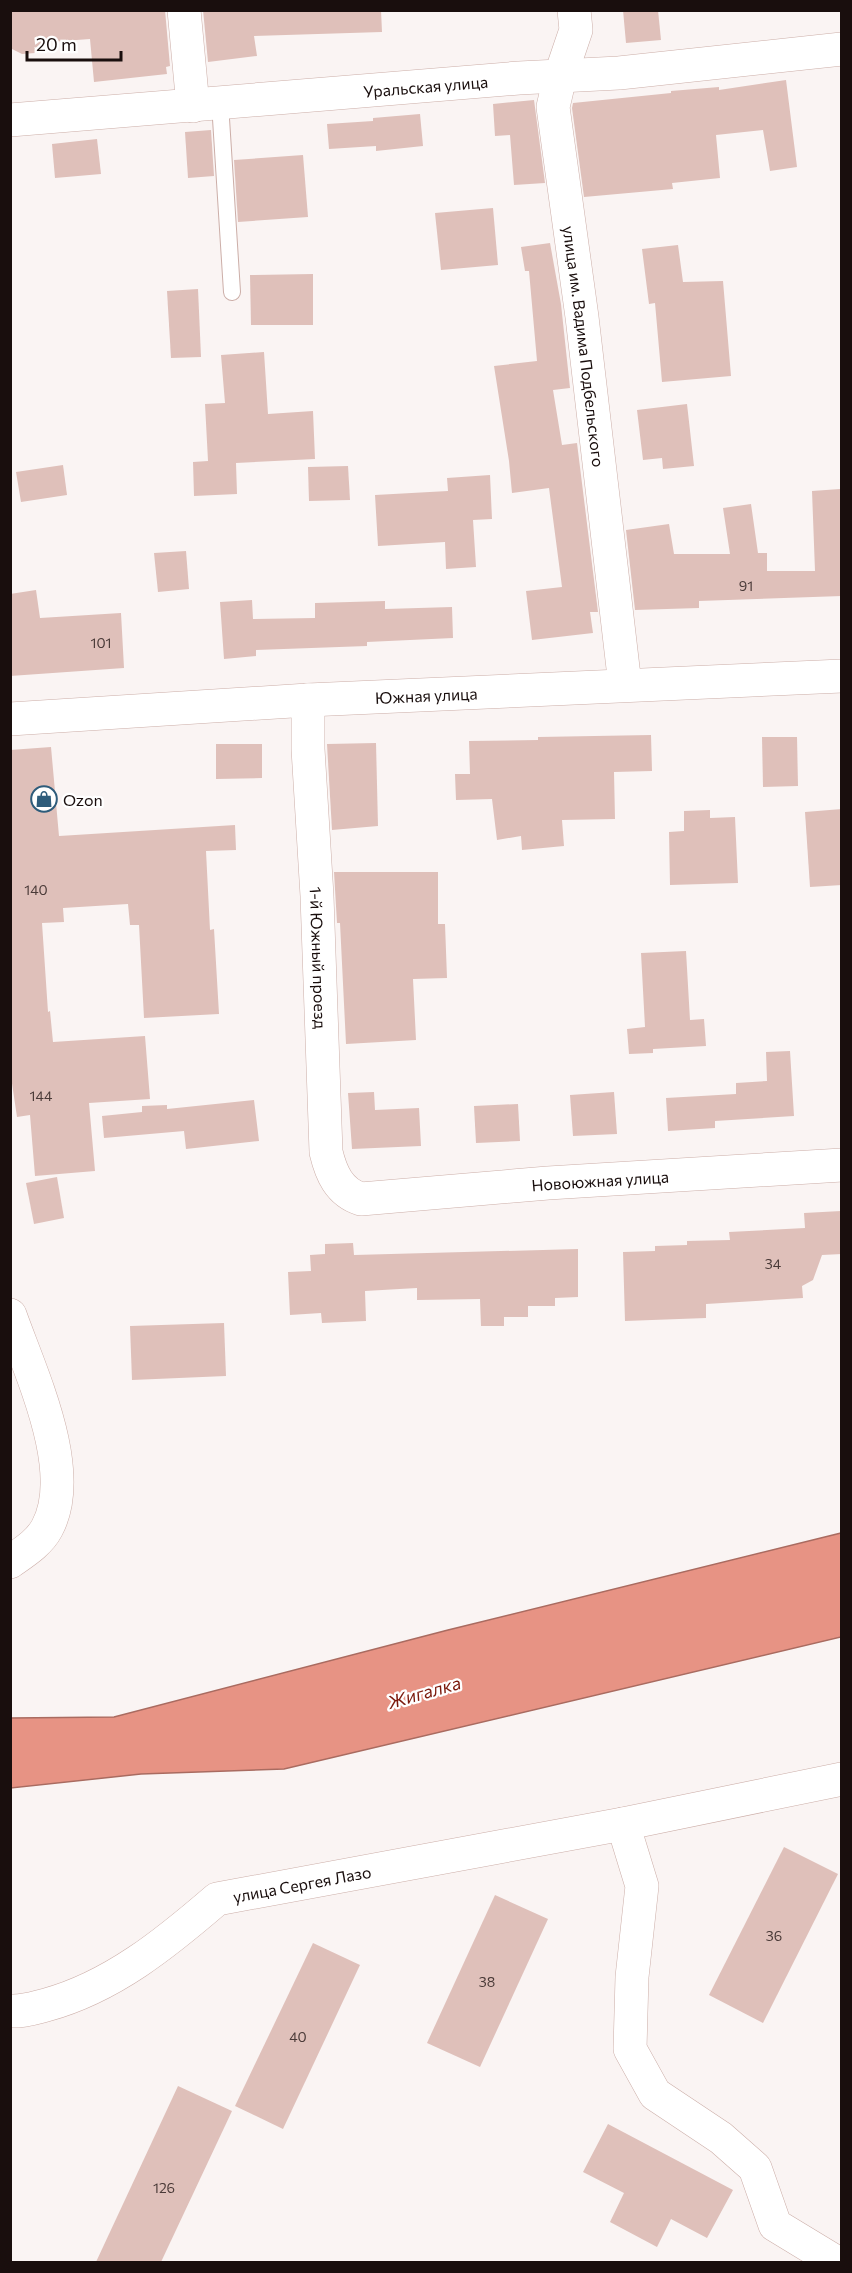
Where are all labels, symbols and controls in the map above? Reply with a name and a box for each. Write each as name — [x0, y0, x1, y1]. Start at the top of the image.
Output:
scale bar — [27, 24, 122, 62]
text: 20 m — [36, 33, 77, 55]
street label: Уральская улица — [363, 71, 489, 100]
street label: улица им. Вадима Подбельского — [560, 225, 609, 468]
house number: 91 — [739, 577, 753, 594]
house number: 101 — [90, 634, 112, 651]
street label: Южная улица — [375, 683, 478, 706]
shop icon: Ozon — [29, 784, 59, 814]
place label: Ozon — [63, 790, 103, 809]
house number: 140 — [24, 881, 48, 898]
street label: 1-й Южный проезд — [307, 886, 331, 1030]
house number: 144 — [30, 1087, 53, 1104]
street label: Новоюжная улица — [531, 1166, 670, 1194]
house number: 34 — [765, 1255, 782, 1272]
water label: Жигалка — [384, 1671, 463, 1713]
street label: улица Сергея Лазо — [231, 1861, 373, 1905]
house number: 36 — [766, 1927, 782, 1944]
house number: 38 — [479, 1973, 495, 1990]
house number: 40 — [289, 2028, 307, 2045]
house number: 126 — [153, 2179, 175, 2196]

